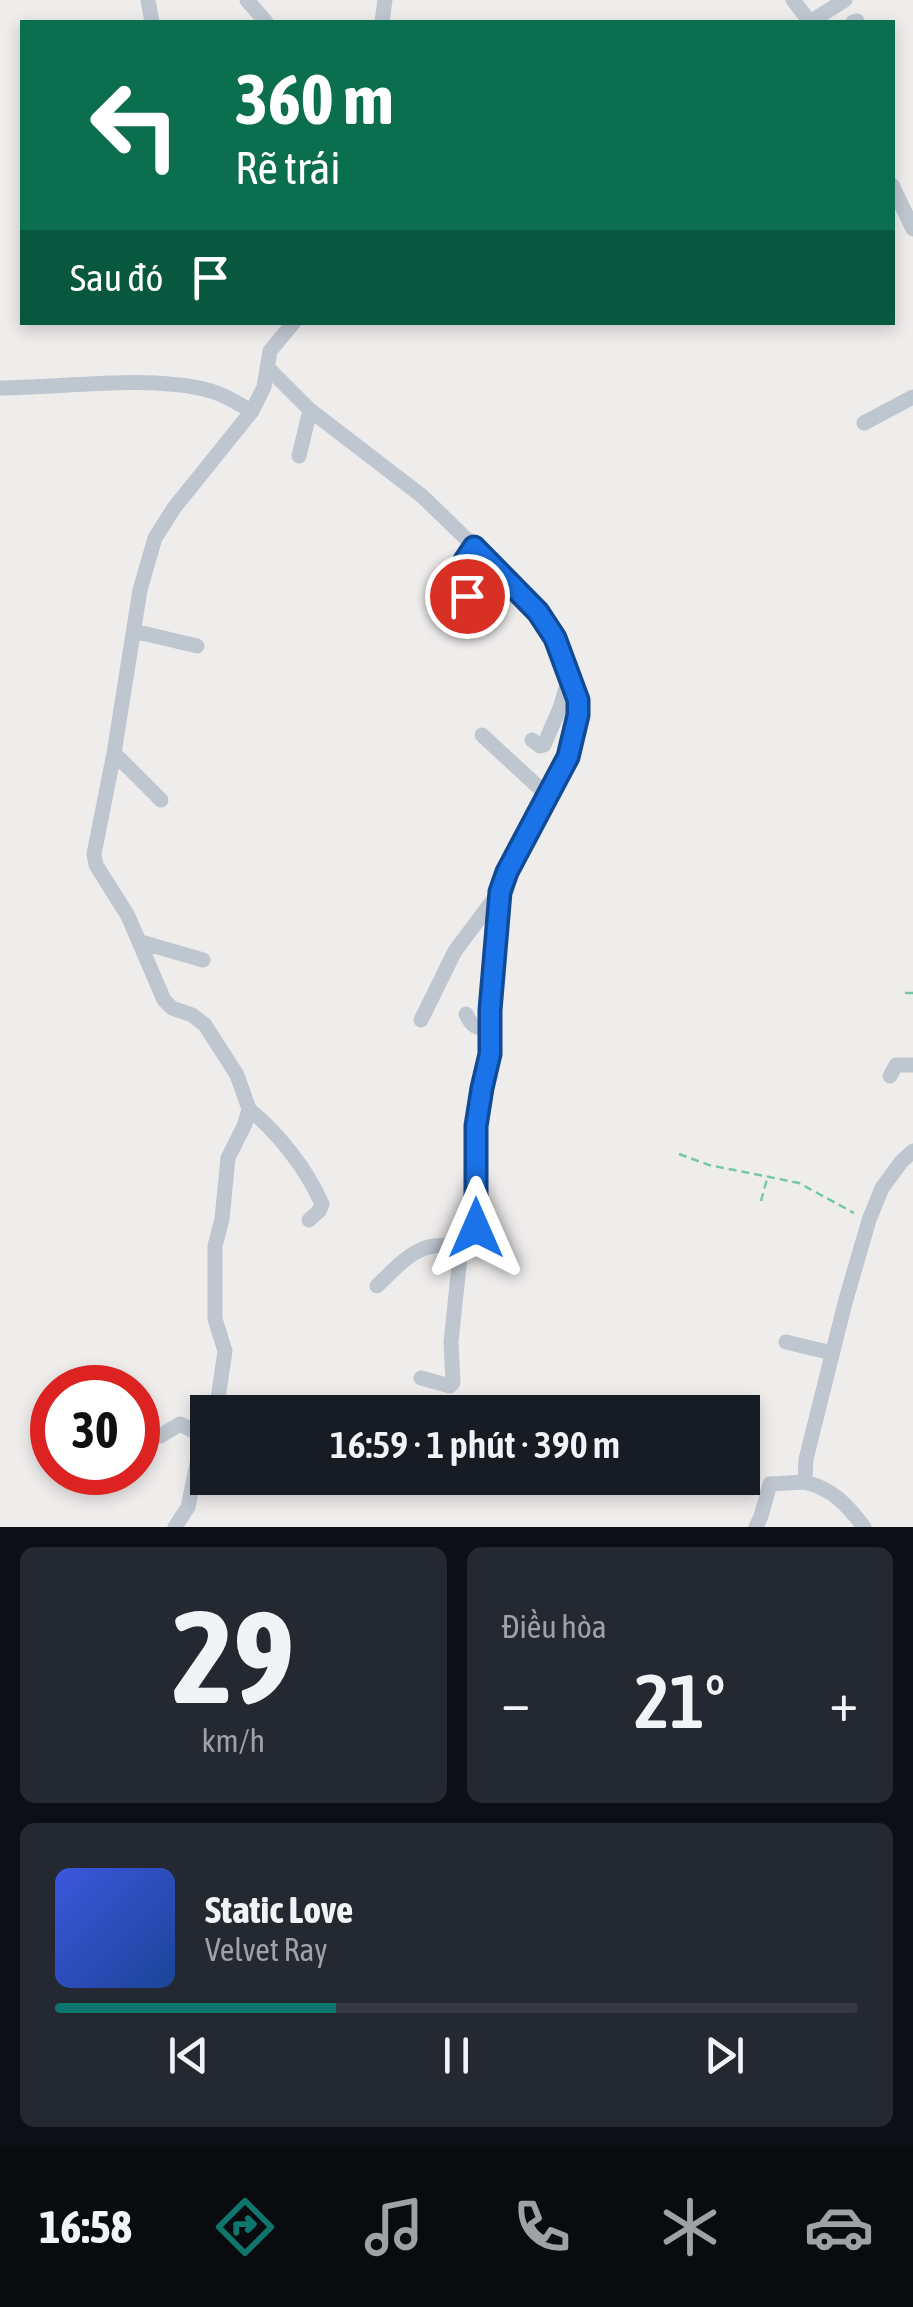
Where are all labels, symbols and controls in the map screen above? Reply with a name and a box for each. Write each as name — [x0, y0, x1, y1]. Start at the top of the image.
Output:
text: 360 m — [235, 59, 394, 139]
icon: left — [70, 60, 200, 190]
text: Rẽ trái — [235, 142, 341, 194]
icon: arrive — [183, 250, 238, 305]
text: Sau đó — [70, 256, 163, 299]
pin — [425, 554, 510, 639]
icon: arrive — [440, 569, 495, 624]
position arrow — [424, 1176, 528, 1280]
speed limit sign: 30 — [30, 1365, 160, 1495]
text: 16:59 · 1 phút · 390 m — [330, 1423, 620, 1466]
text: 29 — [172, 1582, 294, 1731]
text: Điều hòa — [502, 1608, 607, 1645]
text: 21° — [634, 1658, 725, 1744]
text: − — [502, 1670, 530, 1733]
text: + — [829, 1670, 858, 1733]
text: km/h — [202, 1722, 265, 1759]
text: Static Love — [205, 1888, 353, 1931]
text: Velvet Ray — [205, 1931, 327, 1968]
icon: previous — [161, 2028, 216, 2083]
icon: pause — [429, 2028, 484, 2083]
icon: next — [697, 2028, 752, 2083]
icon: directions — [210, 2192, 280, 2262]
icon: music — [359, 2192, 429, 2262]
icon: phone — [507, 2192, 577, 2262]
icon: climate — [655, 2192, 725, 2262]
icon: car — [804, 2192, 874, 2262]
text: 16:58 — [39, 2201, 132, 2253]

